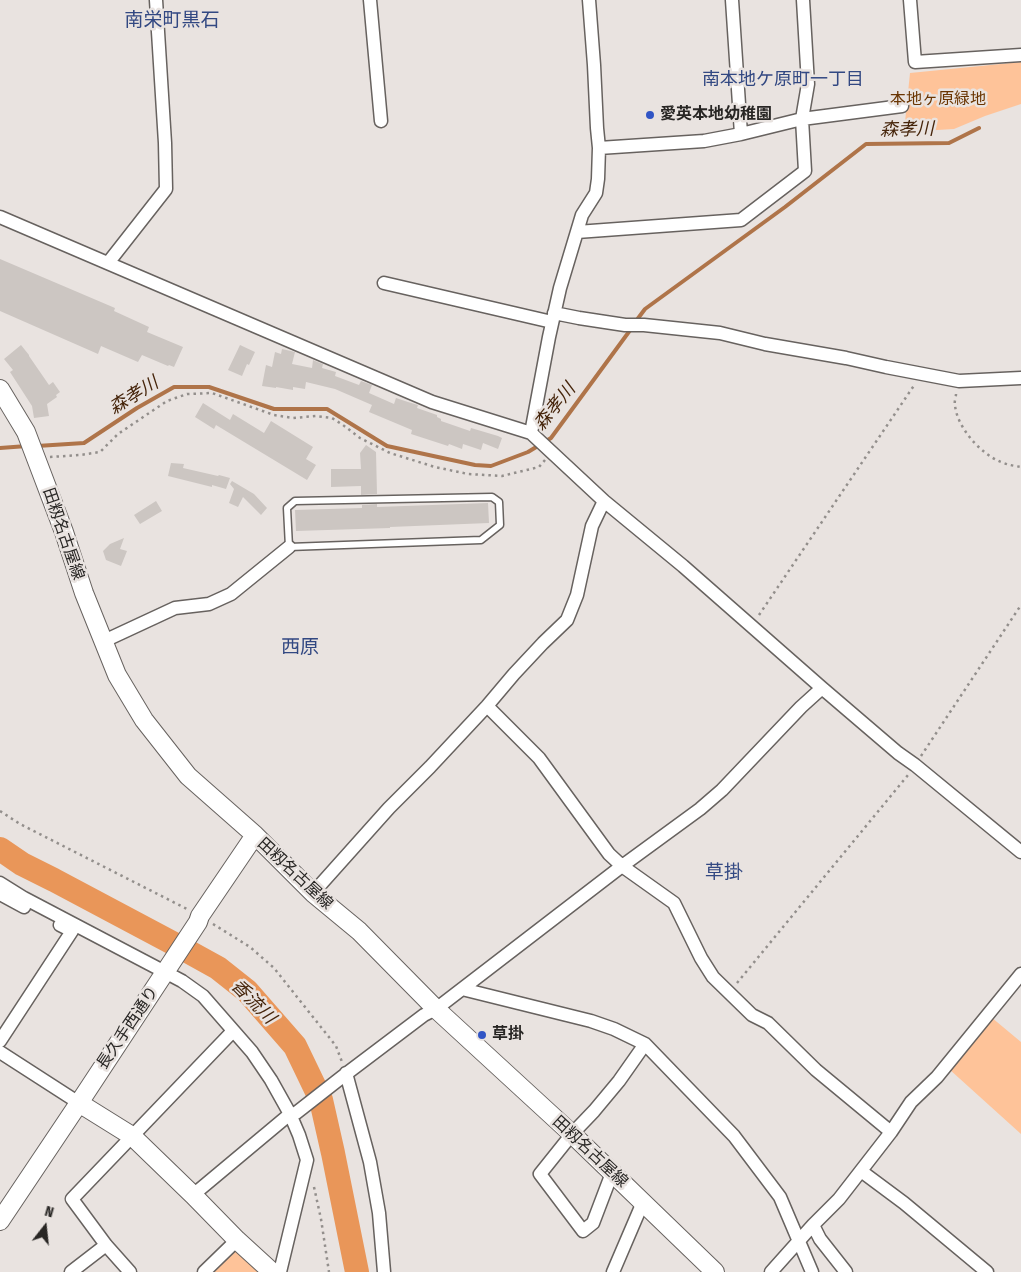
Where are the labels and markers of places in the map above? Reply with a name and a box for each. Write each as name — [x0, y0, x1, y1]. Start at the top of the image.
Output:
place label: 愛英本地幼稚園 — [660, 105, 772, 125]
marker: 愛英本地幼稚園 — [644, 109, 656, 121]
place label: 草掛 — [492, 1025, 524, 1045]
marker: 草掛 — [476, 1029, 488, 1041]

